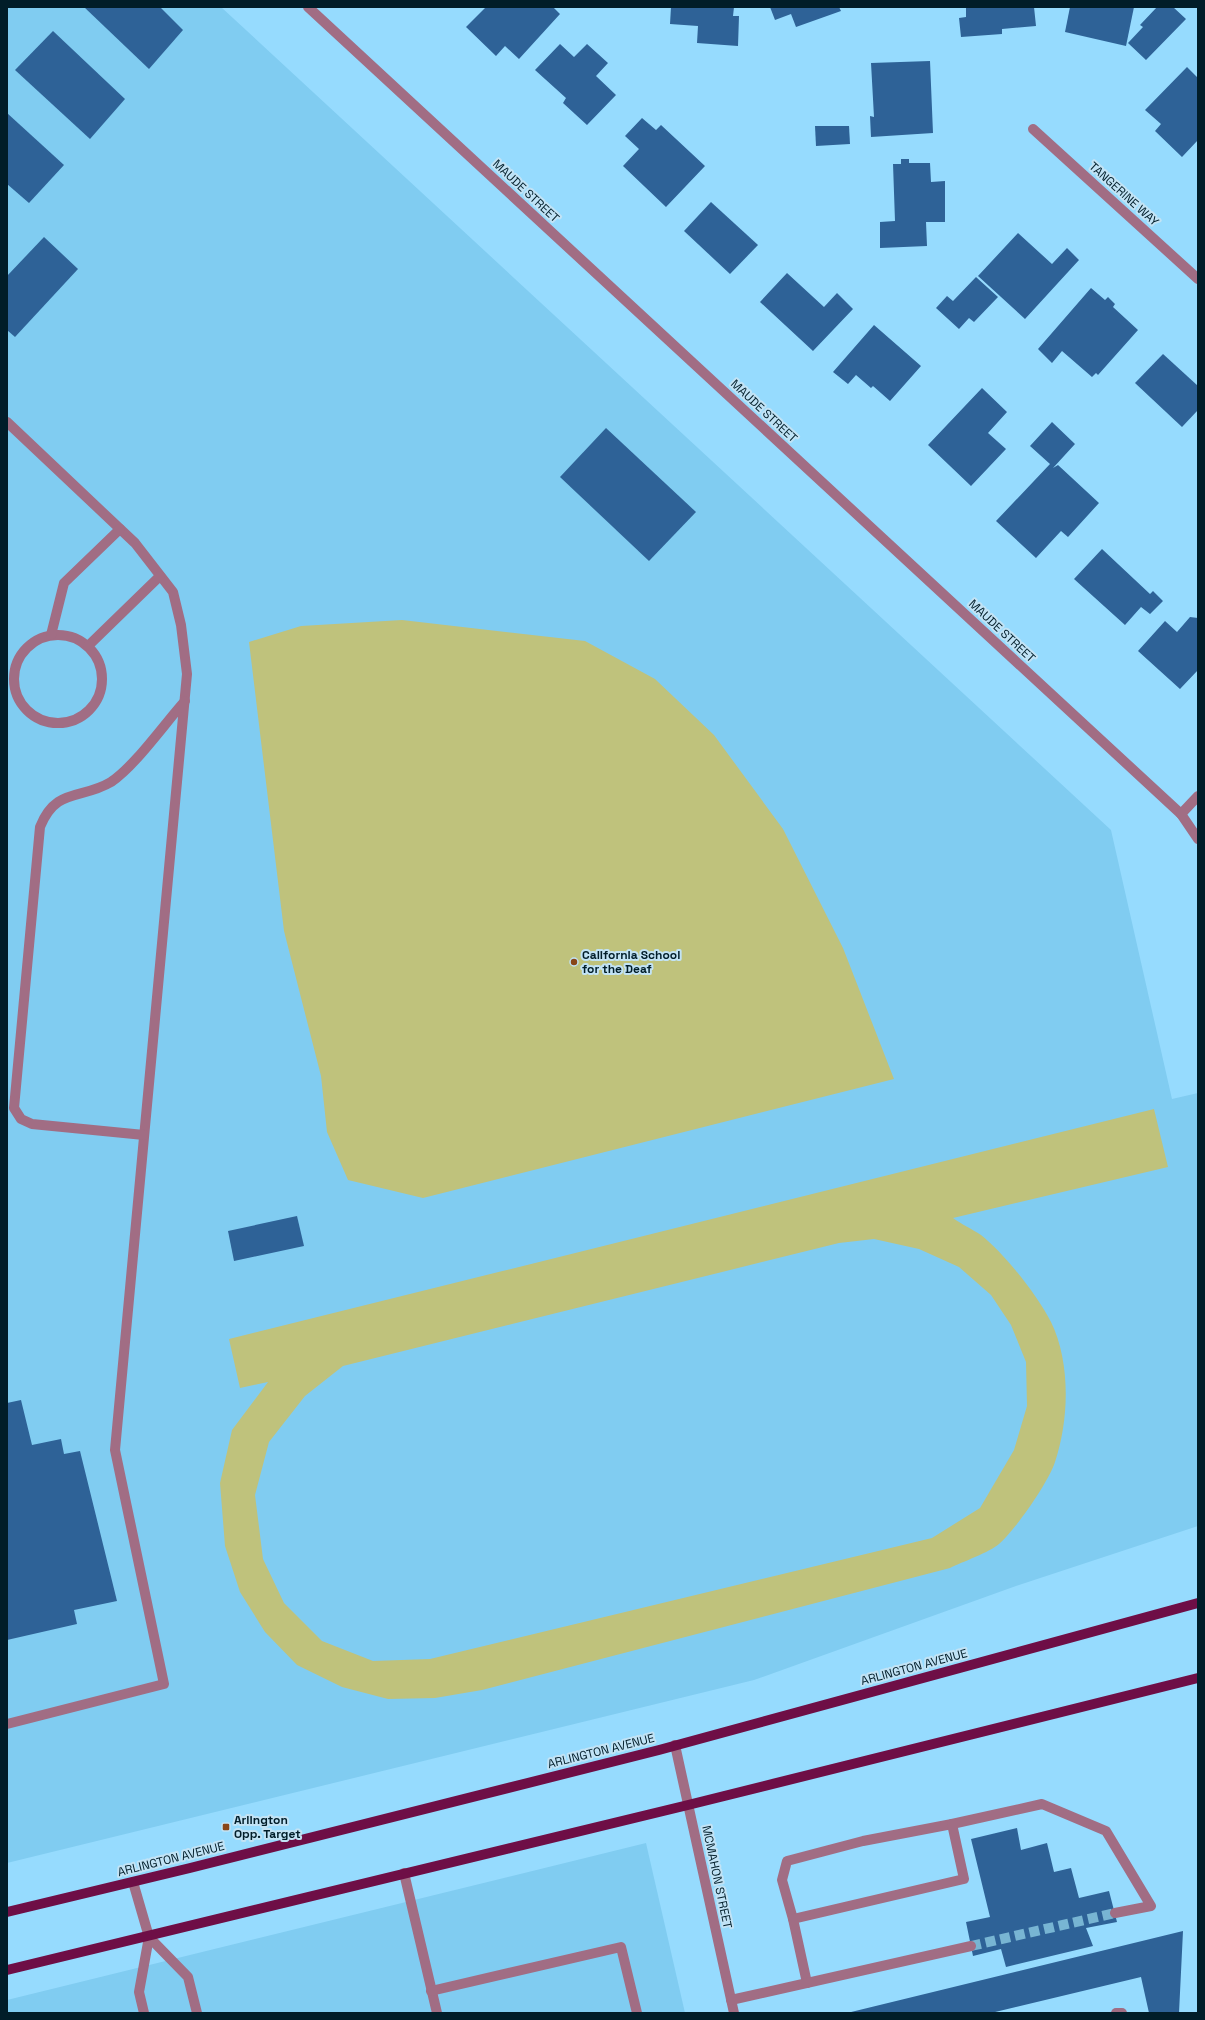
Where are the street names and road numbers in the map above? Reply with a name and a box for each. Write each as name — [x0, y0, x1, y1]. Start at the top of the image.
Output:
street label: MAUDE STREET — [489, 156, 563, 226]
street label: TANGERINE WAY — [1086, 158, 1163, 230]
street label: MAUDE STREET — [727, 376, 801, 446]
street label: MAUDE STREET — [965, 596, 1039, 666]
street label: ARLINGTON AVENUE — [859, 1645, 969, 1689]
street label: ARLINGTON AVENUE — [546, 1730, 656, 1772]
street label: MCMAHON STREET — [698, 1824, 736, 1930]
street label: ARLINGTON AVENUE — [116, 1838, 226, 1880]

